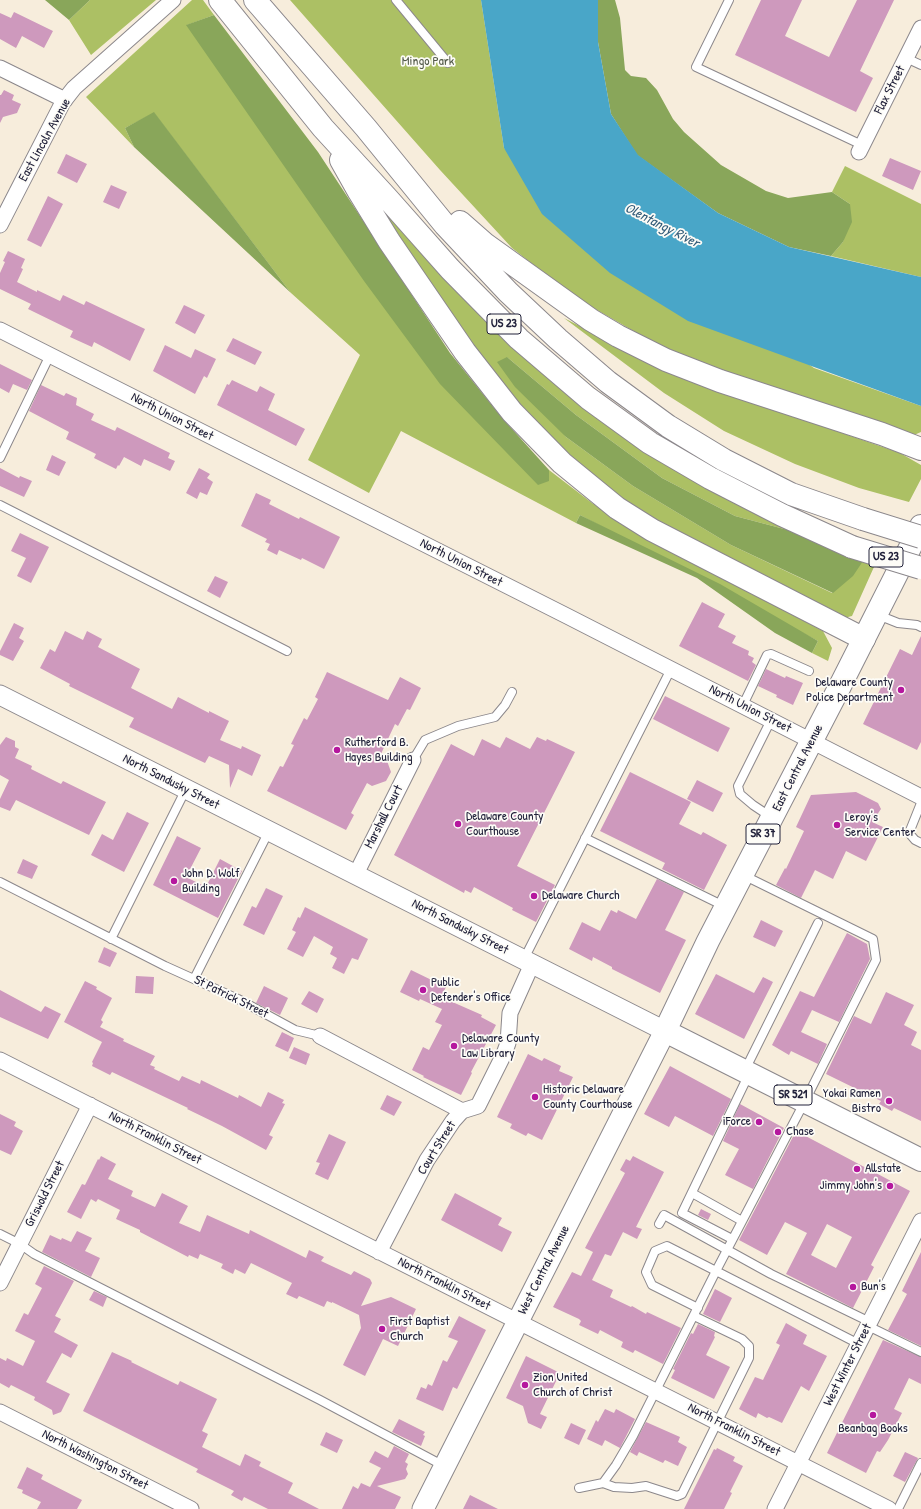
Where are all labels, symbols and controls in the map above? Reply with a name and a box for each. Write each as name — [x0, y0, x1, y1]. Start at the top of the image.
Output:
park label: Mingo Park — [402, 54, 454, 70]
street label: Flax Street — [871, 63, 909, 117]
street label: East Lincoln Avenue — [16, 96, 74, 184]
water label: Olentangy River — [622, 200, 702, 252]
road number: US 23 — [487, 314, 521, 334]
street label: North Union Street — [128, 390, 216, 444]
street label: North Union Street — [417, 536, 505, 590]
road number: US 23 — [869, 547, 903, 567]
place label: Delaware County Police Department — [806, 675, 893, 706]
street label: North Union Street — [706, 682, 794, 736]
marker: Delaware County Police Department — [896, 685, 906, 695]
street label: East Central Avenue — [769, 722, 827, 814]
place label: Rutherford B. Hayes Building — [345, 735, 413, 766]
marker: Rutherford B. Hayes Building — [332, 745, 342, 755]
street label: North Sandusky Street — [120, 751, 222, 813]
street label: Marshall Court — [361, 783, 407, 851]
place label: Delaware County Courthouse — [466, 809, 544, 840]
place label: Leroy's Service Center — [845, 810, 915, 841]
marker: Delaware County Courthouse — [453, 819, 463, 829]
marker: Leroy's Service Center — [832, 820, 842, 830]
road number: SR 37 — [746, 824, 780, 844]
place label: John D. Wolf Building — [182, 866, 240, 897]
marker: John D. Wolf Building — [169, 876, 179, 886]
place label: Delaware Church — [542, 888, 619, 904]
marker: Delaware Church — [529, 891, 539, 901]
street label: North Sandusky Street — [409, 896, 511, 958]
street label: St Patrick Street — [191, 972, 271, 1022]
place label: Public Defender's Office — [431, 975, 511, 1006]
marker: Public Defender's Office — [418, 985, 428, 995]
place label: Delaware County Law Library — [462, 1031, 540, 1062]
marker: Delaware County Law Library — [449, 1041, 459, 1051]
place label: Historic Delaware County Courthouse — [543, 1082, 633, 1113]
road number: SR 521 — [774, 1085, 812, 1105]
place label: Yokai Ramen Bistro — [823, 1086, 881, 1117]
marker: Historic Delaware County Courthouse — [530, 1092, 540, 1102]
marker: Yokai Ramen Bistro — [884, 1096, 894, 1106]
street label: North Franklin Street — [106, 1108, 204, 1168]
place label: iForce — [723, 1114, 751, 1130]
marker: iForce — [754, 1117, 764, 1127]
street label: Court Street — [414, 1118, 460, 1178]
place label: Chase — [786, 1124, 814, 1140]
marker: Chase — [773, 1127, 783, 1137]
street label: Griswold Street — [22, 1158, 68, 1230]
place label: Allstate — [865, 1161, 901, 1177]
marker: Allstate — [852, 1164, 862, 1174]
place label: Jimmy John's — [820, 1178, 882, 1194]
marker: Jimmy John's — [885, 1181, 895, 1191]
street label: West Central Avenue — [515, 1223, 573, 1317]
street label: North Franklin Street — [395, 1254, 493, 1314]
place label: Bun's — [861, 1279, 886, 1295]
marker: Bun's — [848, 1282, 858, 1292]
place label: First Baptist Church — [390, 1314, 449, 1345]
street label: West Winter Street — [821, 1321, 875, 1409]
marker: First Baptist Church — [377, 1324, 387, 1334]
place label: Zion United Church of Christ — [533, 1370, 612, 1401]
marker: Zion United Church of Christ — [520, 1380, 530, 1390]
street label: North Franklin Street — [685, 1400, 783, 1460]
marker: Beanbag Books — [868, 1410, 878, 1420]
place label: Beanbag Books — [838, 1421, 908, 1437]
street label: North Washington Street — [39, 1426, 151, 1494]

